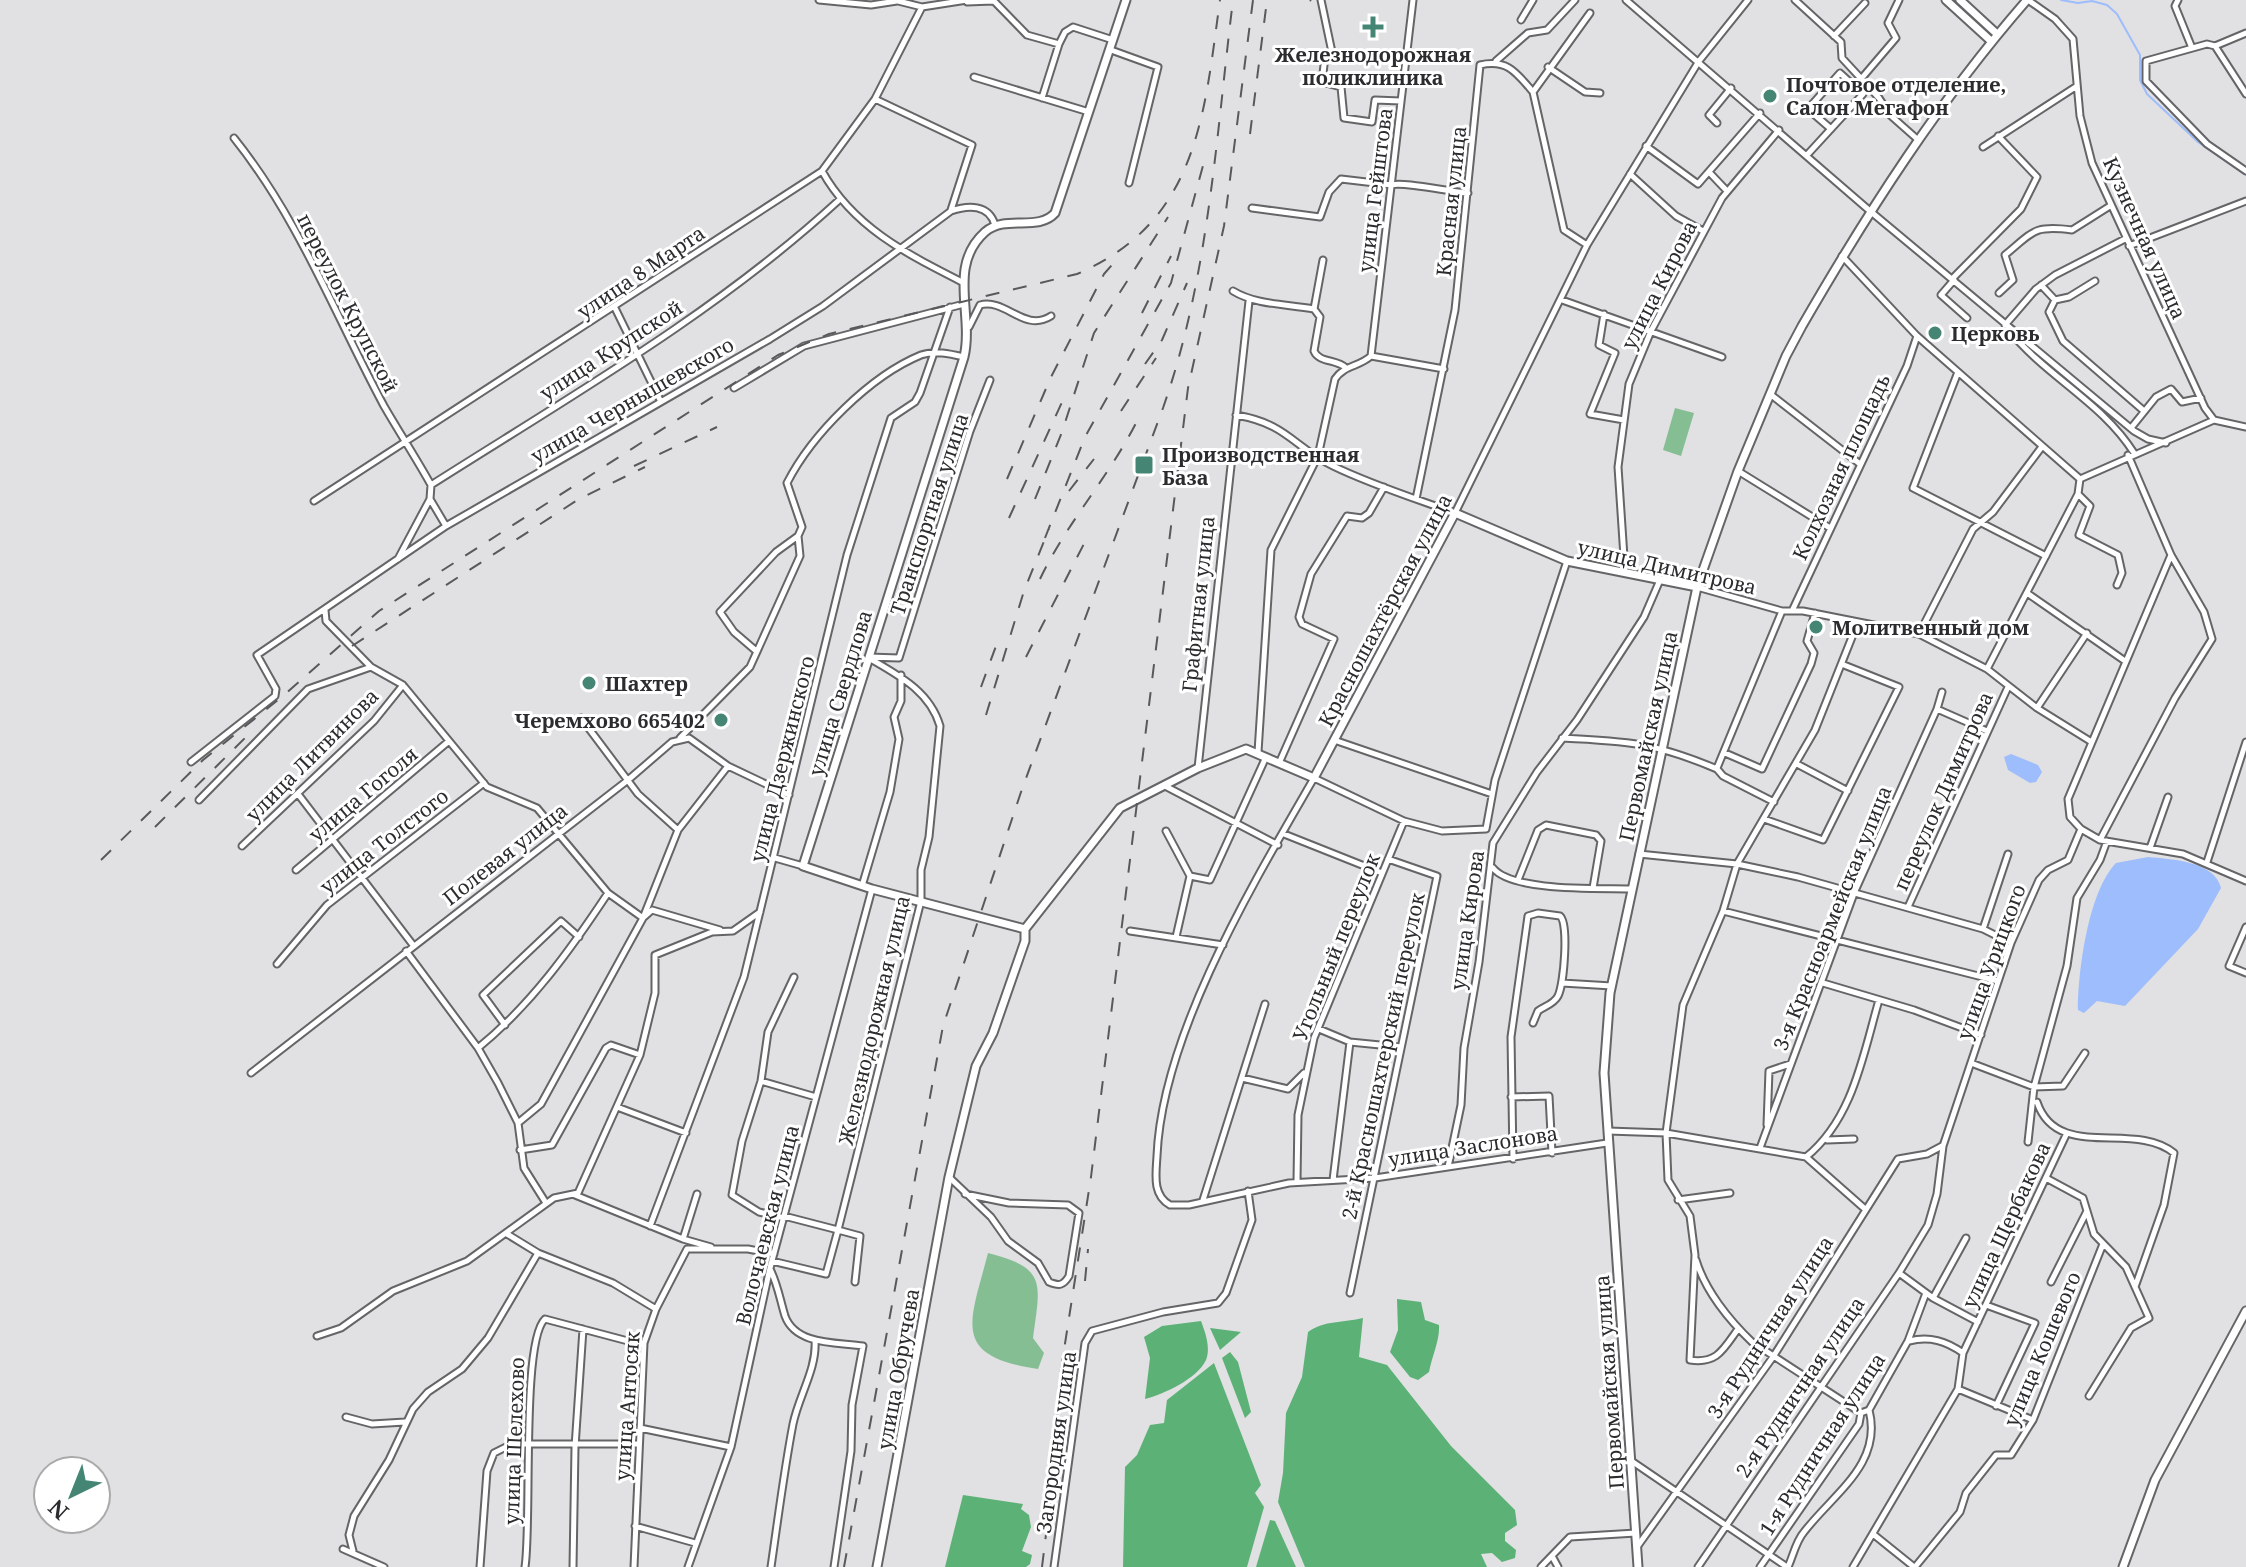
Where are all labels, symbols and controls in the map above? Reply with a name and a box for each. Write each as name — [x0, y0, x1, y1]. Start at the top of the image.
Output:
marker: Железнодорожная поликлиника — [1362, 16, 1384, 38]
place label: Железнодорожная поликлиника — [1275, 41, 1471, 91]
place label: Почтовое отделение, Салон Мегафон — [1786, 71, 2006, 121]
marker: Почтовое отделение, Салон Мегафон — [1761, 87, 1779, 105]
street label: улица Гейштова — [1351, 106, 1399, 274]
street label: Красная улица — [1430, 124, 1472, 278]
street label: Кузнечная улица — [2097, 153, 2193, 323]
street label: переулок Крупской — [291, 209, 405, 397]
street label: улица Кирова — [1615, 216, 1703, 354]
street label: улица 8 Марта — [572, 219, 710, 325]
street label: улица Крупской — [534, 294, 688, 406]
place label: Церковь — [1951, 320, 2040, 347]
marker: Церковь — [1926, 324, 1944, 342]
street label: улица Чернышевского — [526, 331, 738, 469]
street label: Колхозная площадь — [1786, 369, 1896, 564]
street label: Транспортная улица — [884, 409, 974, 619]
place label: Производственная База — [1162, 441, 1360, 491]
marker: Производственная База — [1133, 454, 1155, 476]
street label: Красношахтёрская улица — [1312, 489, 1458, 731]
street label: Графитная улица — [1175, 515, 1221, 693]
street label: улица Димитрова — [1575, 533, 1759, 601]
street label: улица Свердлова — [802, 607, 878, 779]
place label: Молитвенный дом — [1832, 614, 2029, 641]
marker: Молитвенный дом — [1807, 618, 1825, 636]
street label: Первомайская улица — [1612, 628, 1684, 844]
street label: улица Дзержинского — [743, 653, 821, 865]
place label: Шахтер — [605, 670, 688, 697]
marker: Шахтер — [580, 674, 598, 692]
street label: улица Литвинова — [240, 683, 384, 827]
street label: переулок Димитрова — [1887, 687, 1999, 895]
place label: Черемхово 665402 — [514, 707, 705, 734]
marker: Черемхово 665402 — [712, 711, 730, 729]
street label: улица Гоголя — [303, 740, 423, 848]
street label: улица Толстого — [314, 782, 454, 900]
street label: 3-я Красноармейская улица — [1766, 782, 1898, 1054]
street label: Полевая улица — [437, 797, 573, 911]
street label: улица Кирова — [1444, 848, 1490, 992]
street label: Угольный переулок — [1286, 849, 1386, 1045]
street label: улица Урицкого — [1950, 880, 2032, 1044]
street label: 2-й Красношахтерский переулок — [1335, 890, 1431, 1222]
street label: Железнодорожная улица — [832, 893, 916, 1148]
street label: улица Заслонова — [1386, 1119, 1560, 1173]
street label: Волочаевская улица — [729, 1122, 805, 1328]
street label: улица Щербакова — [1956, 1137, 2056, 1313]
street label: 3-я Рудничная улица — [1701, 1230, 1839, 1424]
street label: улица Кошевого — [1997, 1267, 2087, 1431]
street label: Первомайская улица — [1588, 1274, 1630, 1490]
street label: улица Обручева — [871, 1286, 925, 1452]
street label: 2-я Рудничная улица — [1729, 1291, 1871, 1483]
street label: улица Антосяк — [608, 1330, 646, 1482]
street label: 1-я Рудничная улица — [1753, 1347, 1891, 1541]
street label: Загородняя улица — [1030, 1349, 1082, 1535]
street label: улица Шелехово — [498, 1357, 530, 1525]
north arrow — [32, 1455, 112, 1535]
text: N — [41, 1493, 74, 1527]

